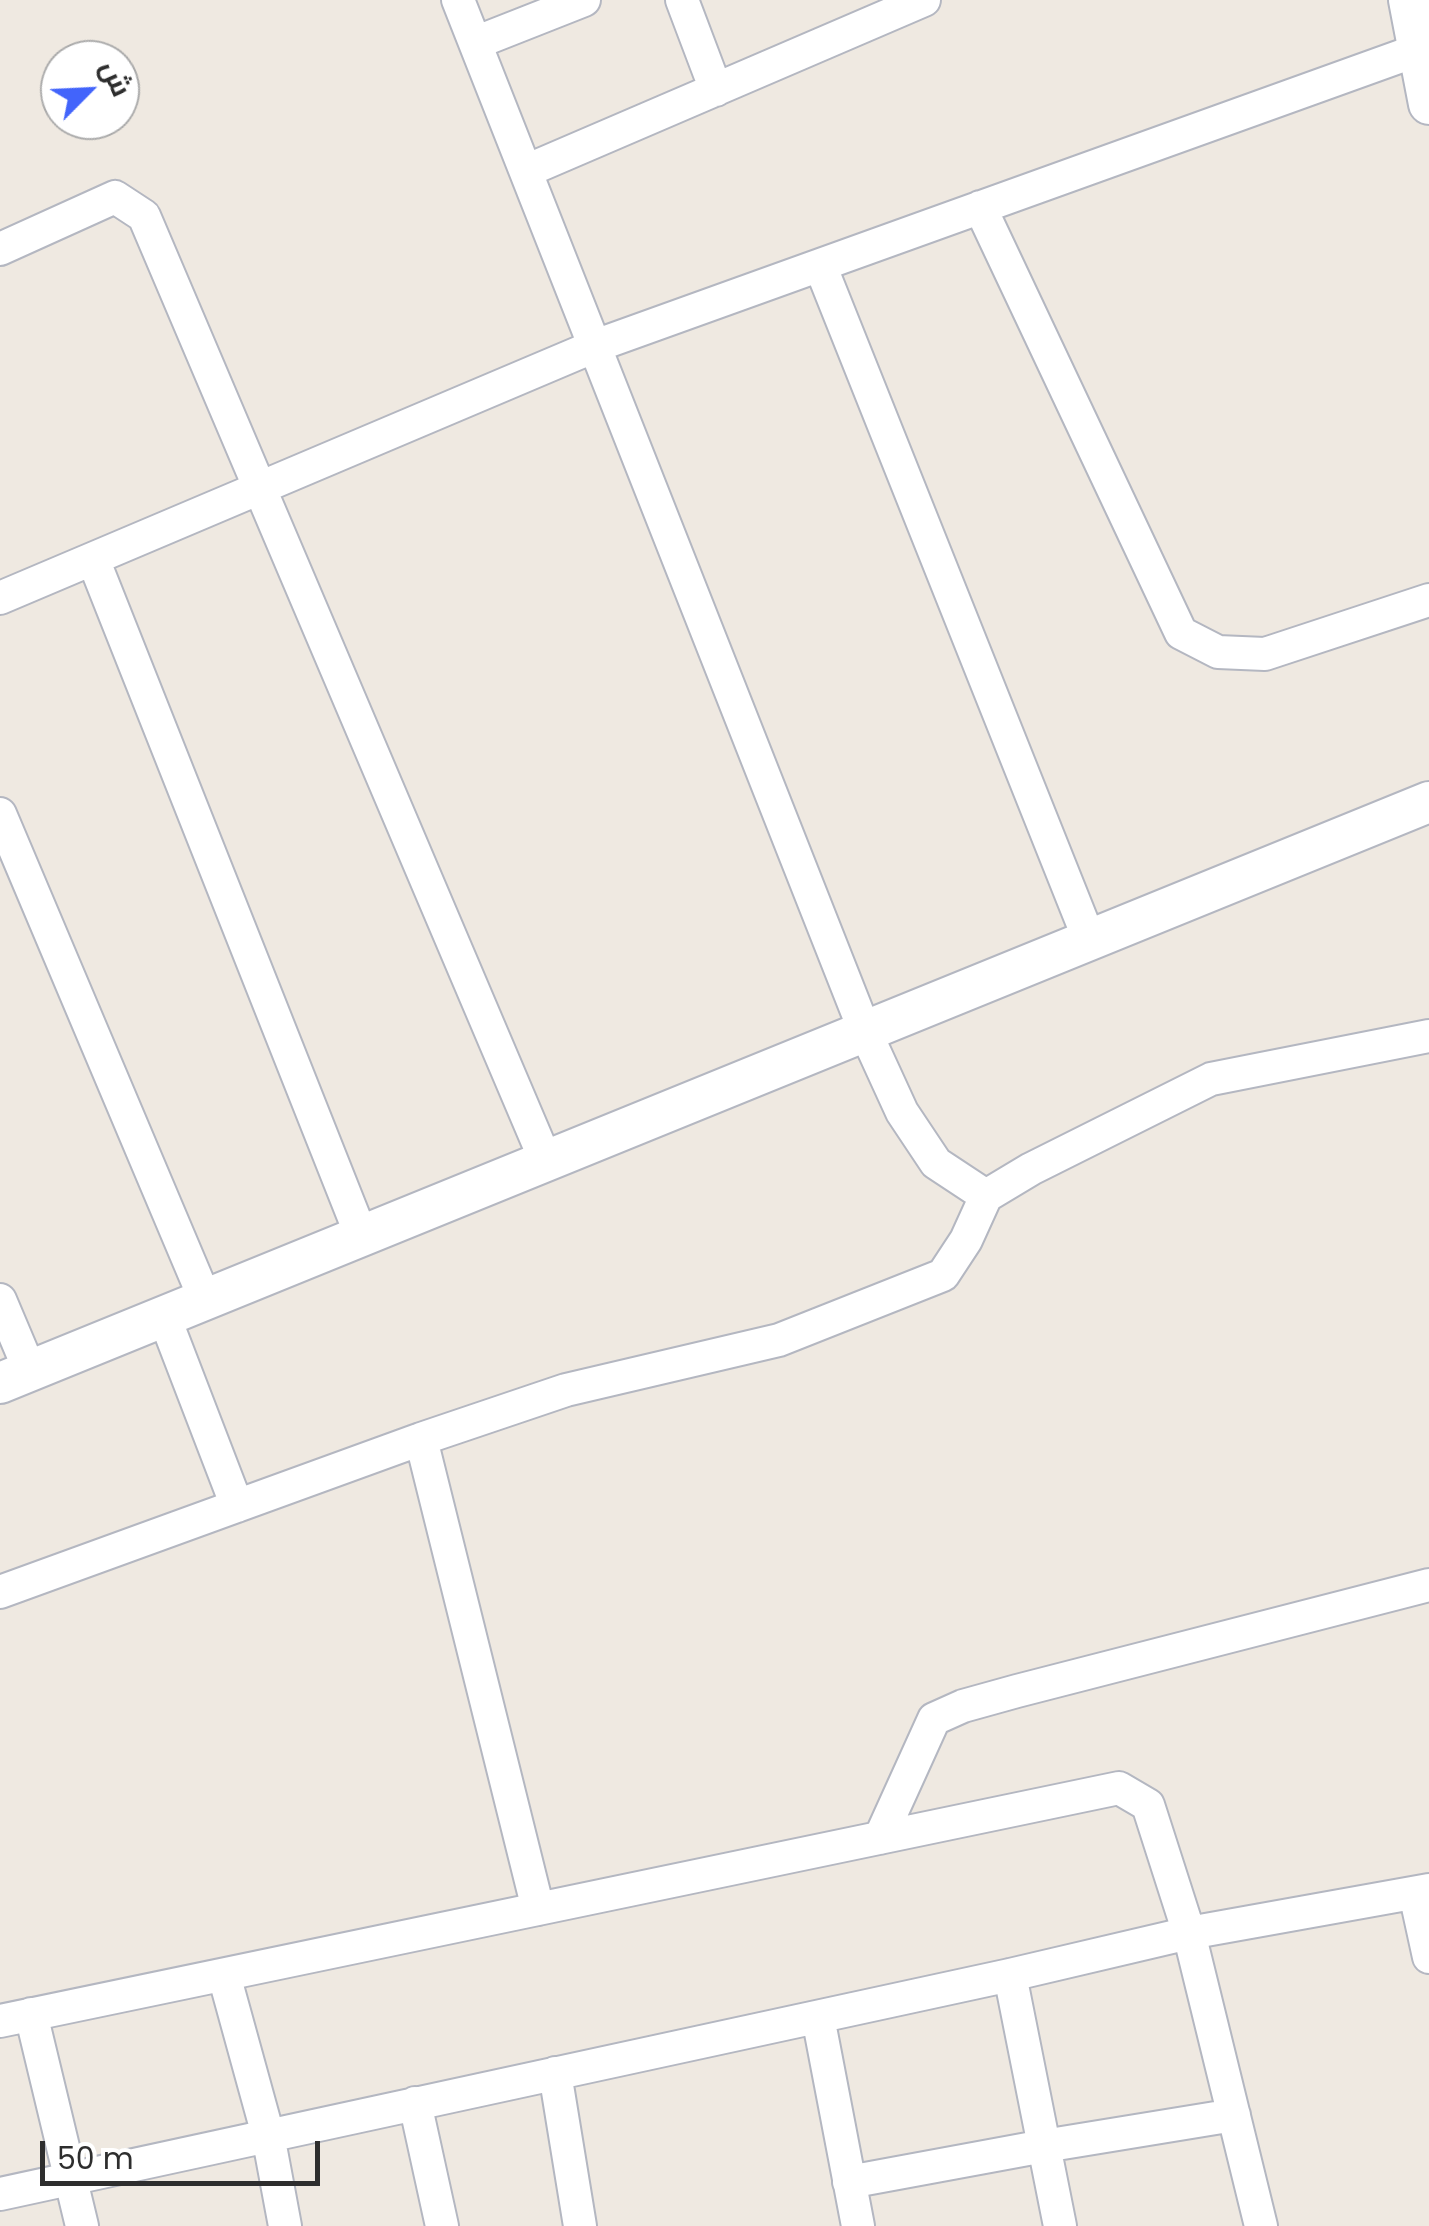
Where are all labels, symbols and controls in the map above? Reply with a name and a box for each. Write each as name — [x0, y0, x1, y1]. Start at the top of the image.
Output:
north arrow — [40, 40, 140, 140]
text: ش — [91, 54, 141, 103]
scale bar — [45, 2121, 325, 2183]
text: 50 m — [57, 2137, 134, 2180]

